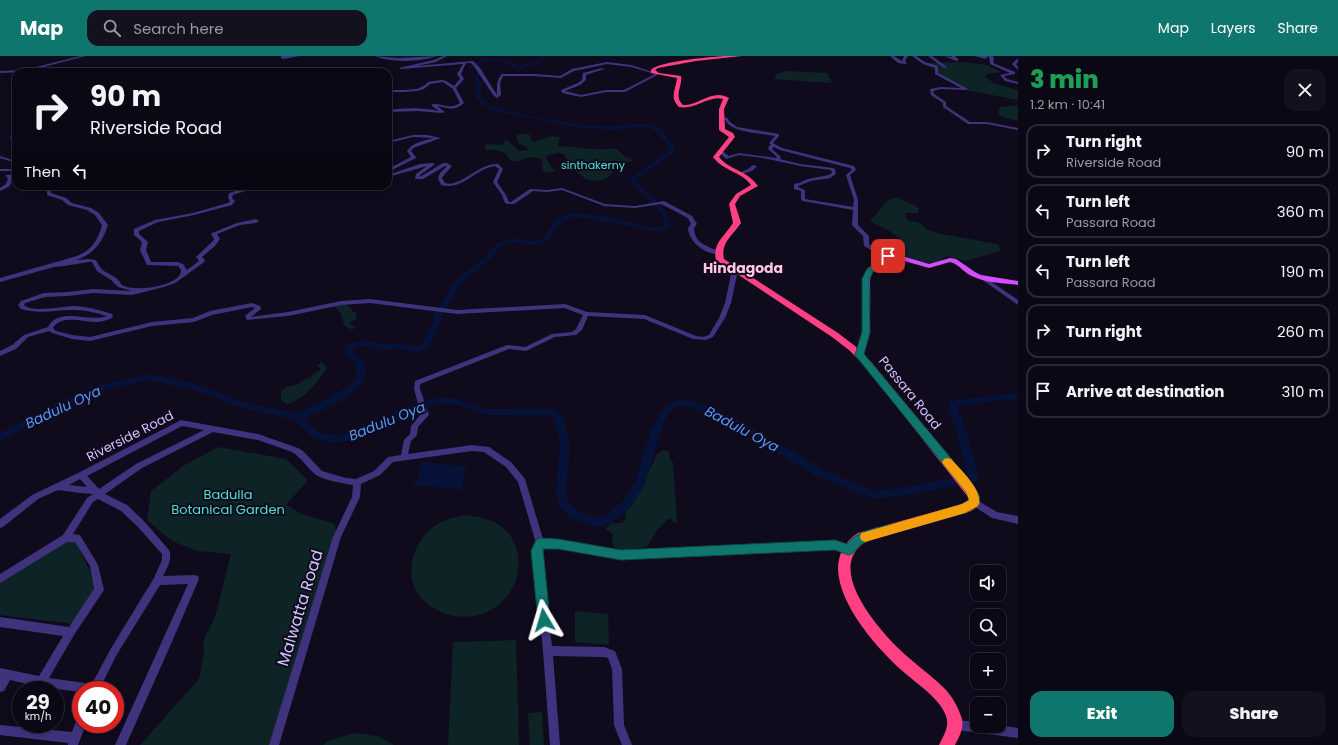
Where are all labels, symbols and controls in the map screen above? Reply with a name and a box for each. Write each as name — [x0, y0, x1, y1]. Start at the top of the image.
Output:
search box — [87, 10, 367, 46]
text: Map — [20, 15, 63, 42]
icon: search — [101, 17, 123, 39]
text: Search here — [133, 18, 224, 39]
text: Map — [1158, 18, 1189, 38]
text: Layers — [1211, 18, 1255, 38]
text: Share — [1277, 18, 1318, 38]
text: 3 min — [1030, 63, 1099, 96]
button: close — [1284, 69, 1326, 111]
text: 90 m — [90, 77, 161, 116]
icon: right — [24, 84, 76, 136]
text: 1.2 km · 10:41 — [1030, 95, 1105, 114]
text: Riverside Road — [90, 115, 222, 140]
text: Turn right — [1066, 131, 1142, 152]
icon: right — [1032, 140, 1054, 162]
text: 90 m — [1286, 141, 1324, 162]
text: Riverside Road — [1066, 153, 1161, 172]
park label: sinthakerny — [561, 157, 626, 173]
icon: left — [69, 160, 91, 182]
text: Then — [24, 161, 61, 182]
text: Turn left — [1066, 191, 1130, 212]
icon: left — [1032, 200, 1054, 222]
text: 360 m — [1277, 201, 1324, 222]
text: Passara Road — [1066, 213, 1156, 232]
pin — [871, 239, 905, 273]
icon: arrive — [877, 245, 899, 267]
text: Turn left — [1066, 251, 1130, 272]
district label: Hindagoda — [703, 258, 783, 278]
icon: left — [1032, 260, 1054, 282]
text: 190 m — [1281, 261, 1324, 282]
text: Passara Road — [1066, 273, 1156, 292]
icon: right — [1032, 320, 1054, 342]
text: Turn right — [1066, 321, 1142, 342]
text: 260 m — [1277, 321, 1324, 342]
street label: Passara Road — [874, 352, 946, 434]
icon: arrive — [1032, 380, 1054, 402]
water label: Badulu Oya — [22, 381, 105, 433]
text: Arrive at destination — [1066, 381, 1224, 402]
text: 310 m — [1281, 381, 1324, 402]
water label: Badulu Oya — [346, 396, 429, 446]
water label: Badulu Oya — [701, 401, 783, 457]
street label: Riverside Road — [83, 406, 177, 466]
park label: Badulla Botanical Garden — [171, 485, 285, 519]
street label: Malwatta Road — [271, 547, 329, 669]
map controls — [970, 565, 1006, 733]
button: sound — [970, 565, 1006, 601]
position arrow — [523, 599, 565, 641]
button: search — [970, 609, 1006, 645]
button: + — [970, 653, 1006, 689]
speed limit sign: 40 — [72, 681, 124, 733]
text: 29 — [26, 688, 50, 716]
button: Exit — [1030, 691, 1174, 737]
button: Share — [1182, 691, 1326, 737]
button: − — [970, 697, 1006, 733]
text: km/h — [25, 709, 51, 724]

